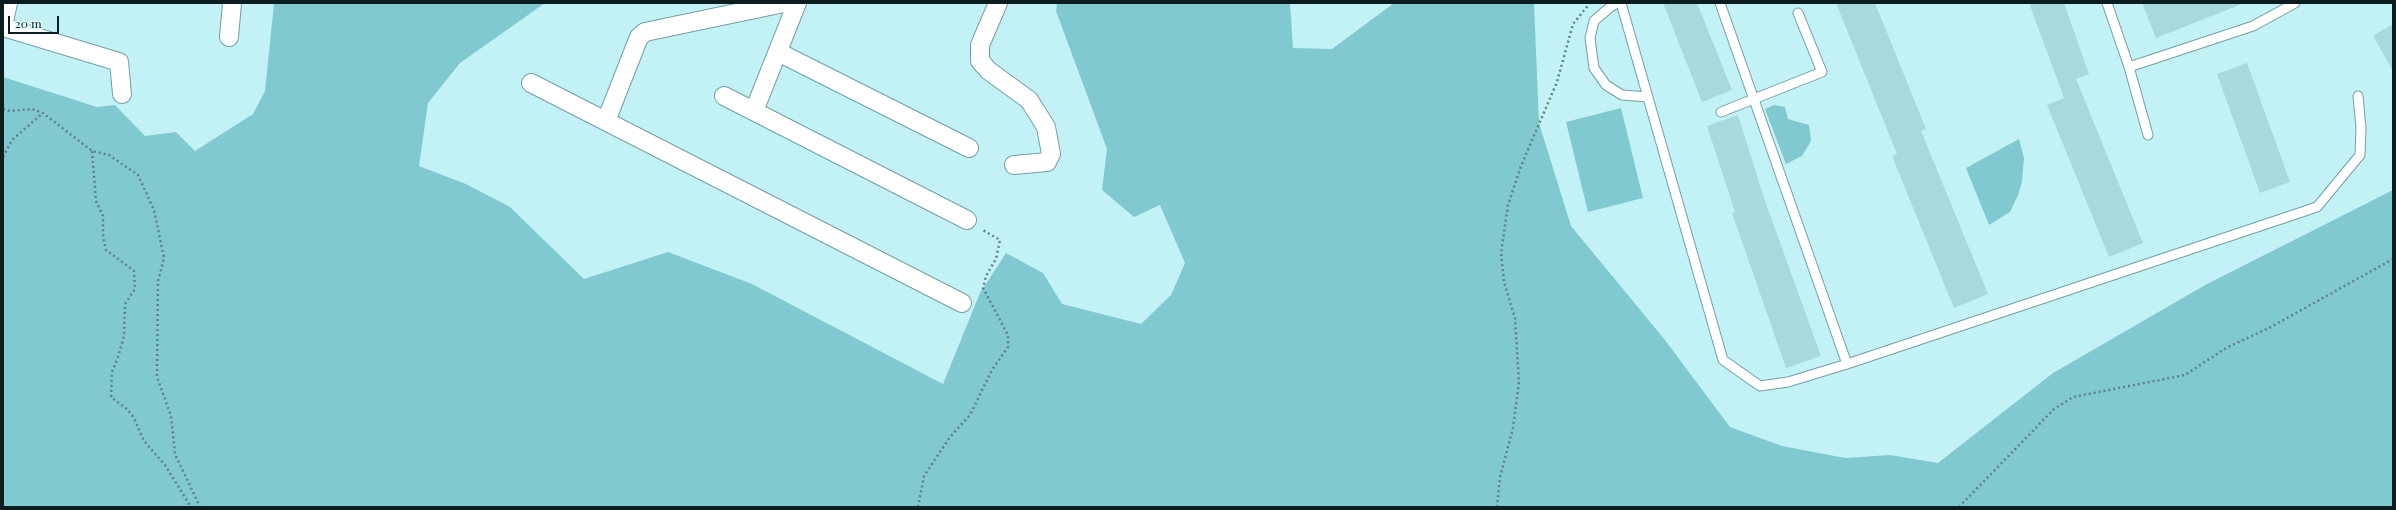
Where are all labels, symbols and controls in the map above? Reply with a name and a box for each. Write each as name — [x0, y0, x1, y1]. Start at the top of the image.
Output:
scale bar — [10, 8, 61, 34]
text: 20 m — [15, 15, 42, 31]

